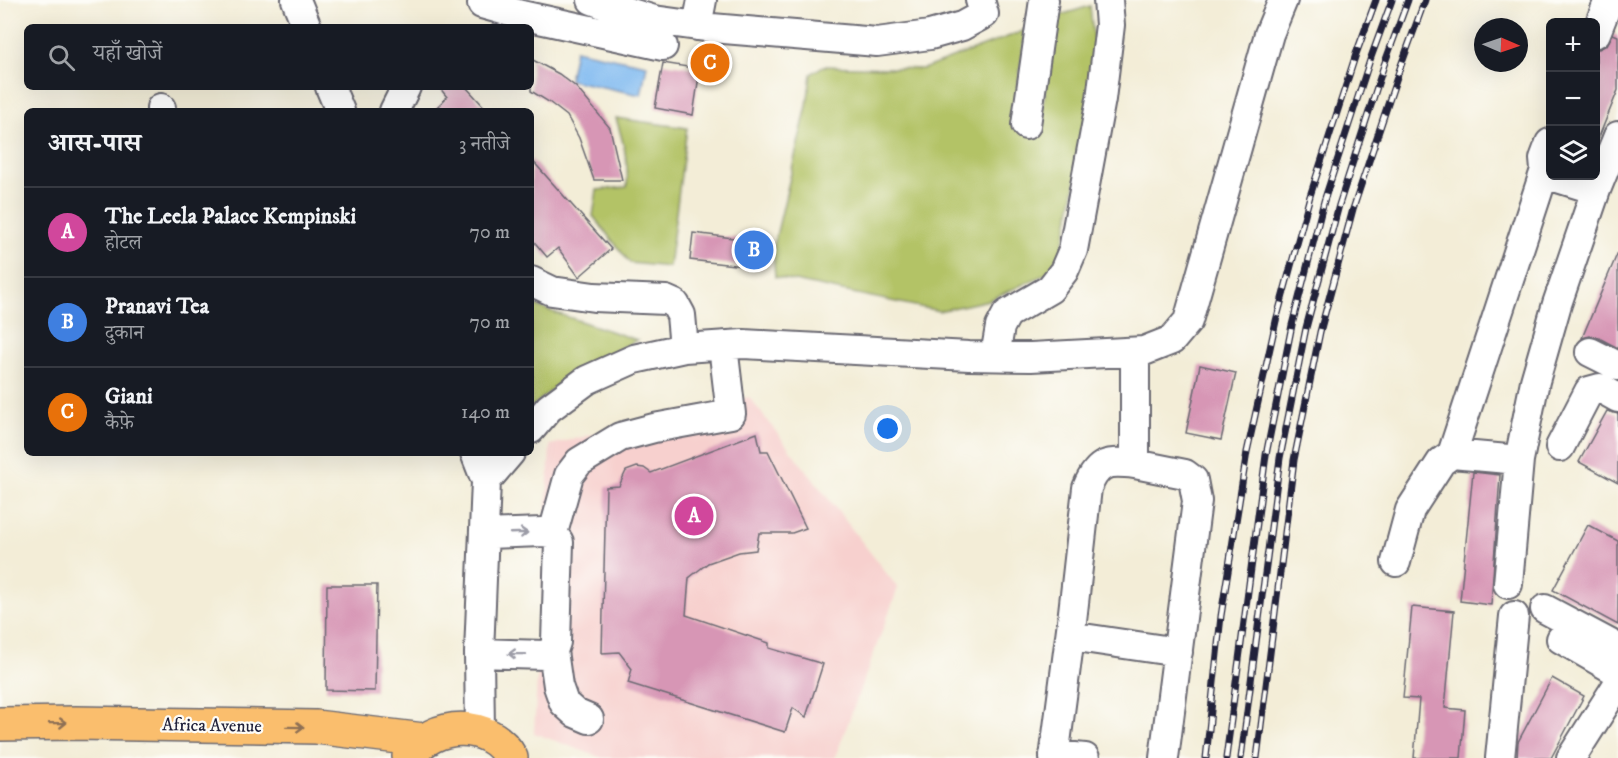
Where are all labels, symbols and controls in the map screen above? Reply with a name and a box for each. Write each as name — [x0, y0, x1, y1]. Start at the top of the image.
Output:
north arrow — [1474, 18, 1528, 72]
map controls — [1546, 18, 1600, 180]
button: + — [1546, 18, 1600, 72]
search box — [24, 24, 534, 90]
text: यहाँ खोजें — [93, 40, 162, 67]
pin: C — [690, 40, 730, 86]
icon: search — [45, 41, 78, 74]
button: − — [1546, 72, 1600, 126]
button: layers — [1546, 126, 1600, 180]
text: आस-पास — [48, 127, 141, 160]
text: 3 नतीजे — [459, 132, 510, 157]
text: The Leela Palace Kempinski — [105, 203, 356, 230]
text: A — [61, 220, 74, 245]
text: 70 m — [469, 220, 510, 245]
pin: B — [734, 228, 774, 272]
text: होटल — [105, 231, 142, 256]
text: Pranavi Tea — [105, 293, 209, 320]
text: B — [61, 310, 74, 335]
text: 70 m — [469, 310, 510, 335]
text: दुकान — [105, 321, 144, 346]
text: Giani — [105, 383, 153, 410]
text: C — [61, 400, 74, 425]
text: 140 m — [461, 400, 510, 425]
text: कैफ़े — [105, 411, 134, 436]
your location — [873, 414, 902, 443]
pin: A — [674, 494, 714, 538]
one-way arrow — [509, 527, 529, 538]
one-way arrow — [507, 649, 527, 660]
street label: Africa Avenue — [162, 714, 262, 738]
one-way arrow — [48, 717, 68, 729]
one-way arrow — [285, 721, 305, 733]

